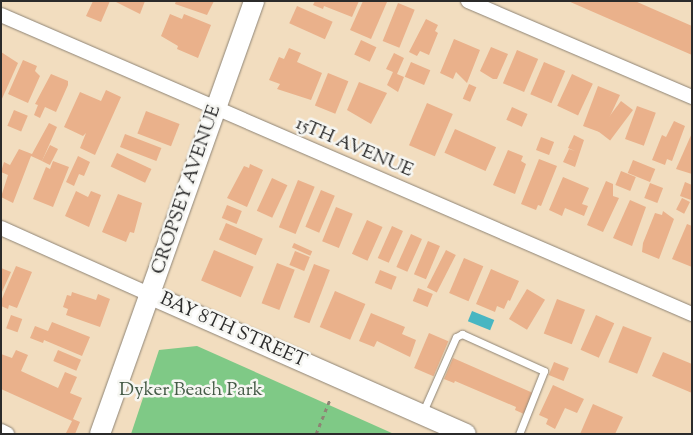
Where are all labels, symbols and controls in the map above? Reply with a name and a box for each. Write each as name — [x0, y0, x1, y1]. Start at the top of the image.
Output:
street label: CROPSEY AVENUE — [147, 102, 227, 278]
street label: 15TH AVENUE — [292, 113, 416, 183]
street label: BAY 8TH STREET — [156, 288, 310, 374]
park label: Dyker Beach Park — [119, 380, 263, 402]

